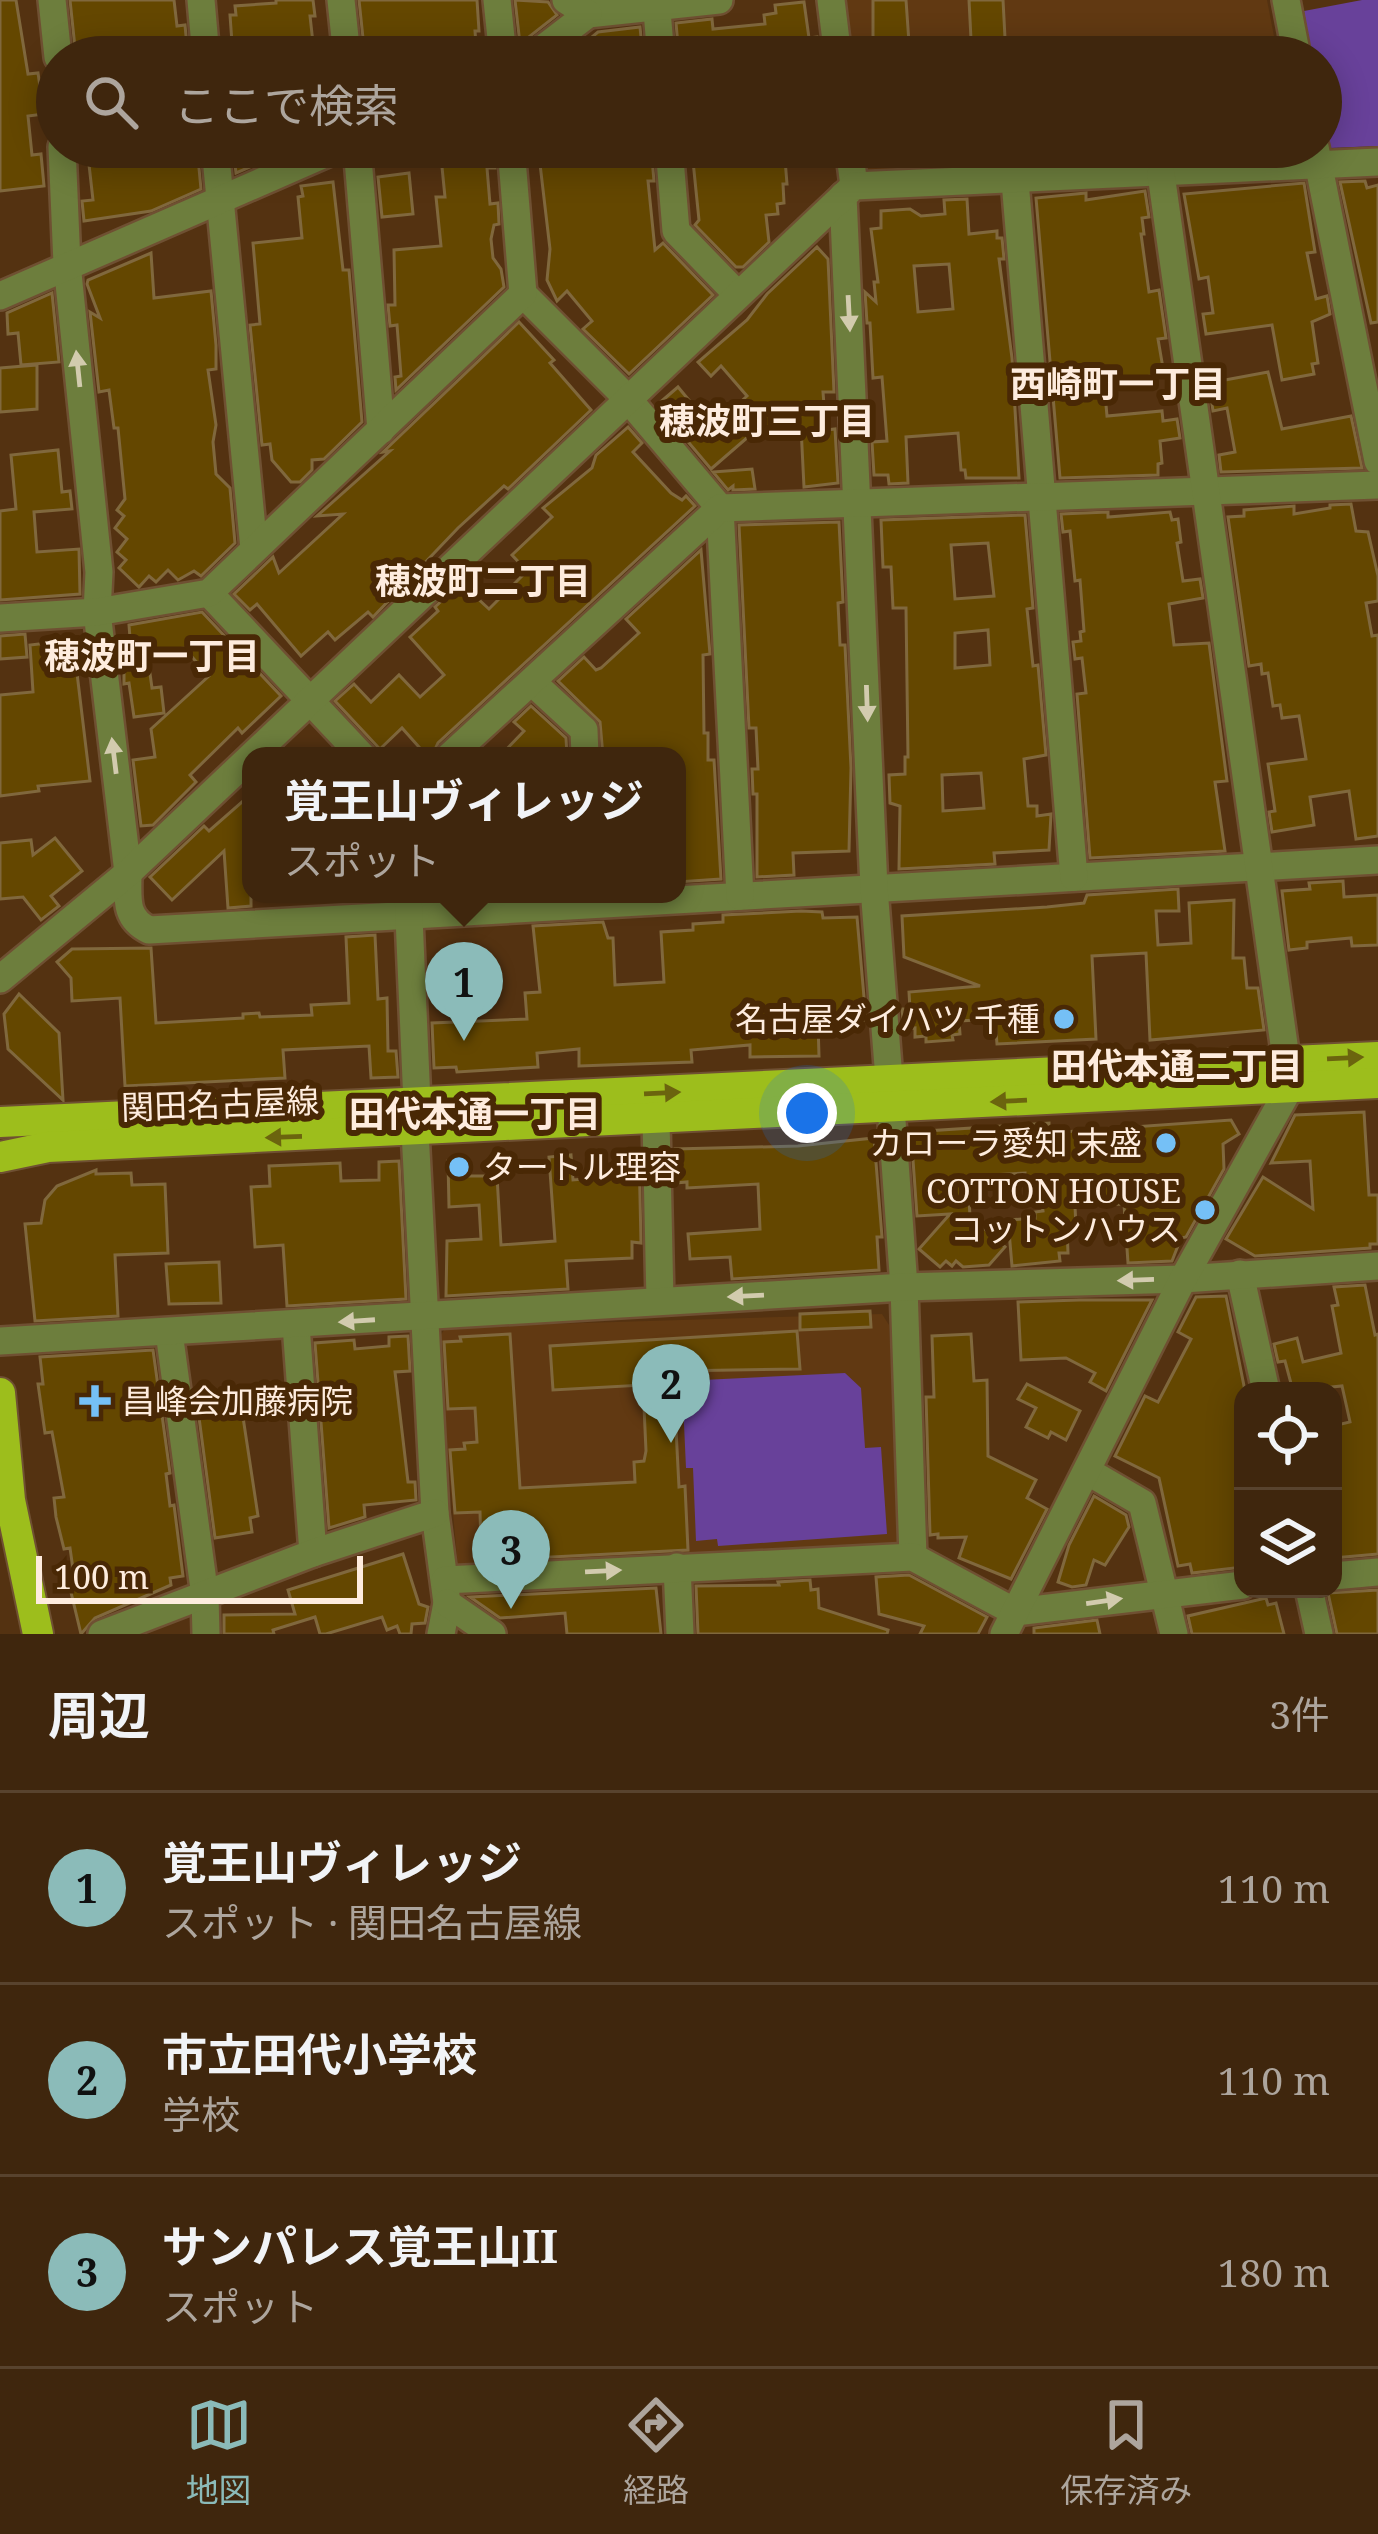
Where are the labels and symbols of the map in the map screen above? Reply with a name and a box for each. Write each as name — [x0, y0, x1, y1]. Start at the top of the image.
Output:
one-way arrow — [840, 295, 859, 333]
one-way arrow — [68, 350, 87, 387]
district label: 西崎町一丁目 — [1010, 359, 1226, 408]
district label: 穂波町三丁目 — [659, 396, 875, 445]
district label: 穂波町二丁目 — [375, 556, 591, 605]
district label: 穂波町一丁目 — [44, 631, 260, 680]
one-way arrow — [857, 685, 876, 723]
one-way arrow — [104, 737, 123, 775]
pin: 1 — [425, 942, 503, 1041]
place label: 名古屋ダイハツ 千種 — [735, 996, 1040, 1041]
marker: 名古屋ダイハツ 千種 — [1051, 1006, 1077, 1032]
district label: 田代本通二丁目 — [1051, 1041, 1303, 1090]
one-way arrow — [1327, 1048, 1365, 1067]
street label: 関田名古屋線 — [120, 1078, 320, 1129]
one-way arrow — [644, 1083, 681, 1102]
your location — [777, 1083, 837, 1143]
district label: 田代本通一丁目 — [349, 1089, 601, 1138]
one-way arrow — [989, 1092, 1027, 1111]
place label: カローラ愛知 末盛 — [869, 1120, 1142, 1165]
one-way arrow — [264, 1128, 302, 1147]
marker: カローラ愛知 末盛 — [1153, 1130, 1179, 1156]
place label: タートル理容 — [483, 1144, 681, 1189]
marker: タートル理容 — [446, 1154, 472, 1180]
place label: COTTON HOUSE コットンハウス — [926, 1168, 1181, 1251]
marker: COTTON HOUSE コットンハウス — [1192, 1197, 1218, 1223]
one-way arrow — [1116, 1271, 1154, 1290]
one-way arrow — [726, 1287, 764, 1306]
one-way arrow — [338, 1311, 375, 1330]
pin: 2 — [632, 1344, 710, 1443]
place label: 昌峰会加藤病院 — [122, 1378, 353, 1423]
marker: 昌峰会加藤病院 — [79, 1385, 111, 1417]
pin: 3 — [472, 1510, 550, 1609]
scale bar — [36, 1550, 363, 1603]
one-way arrow — [585, 1561, 623, 1580]
one-way arrow — [1086, 1591, 1123, 1610]

